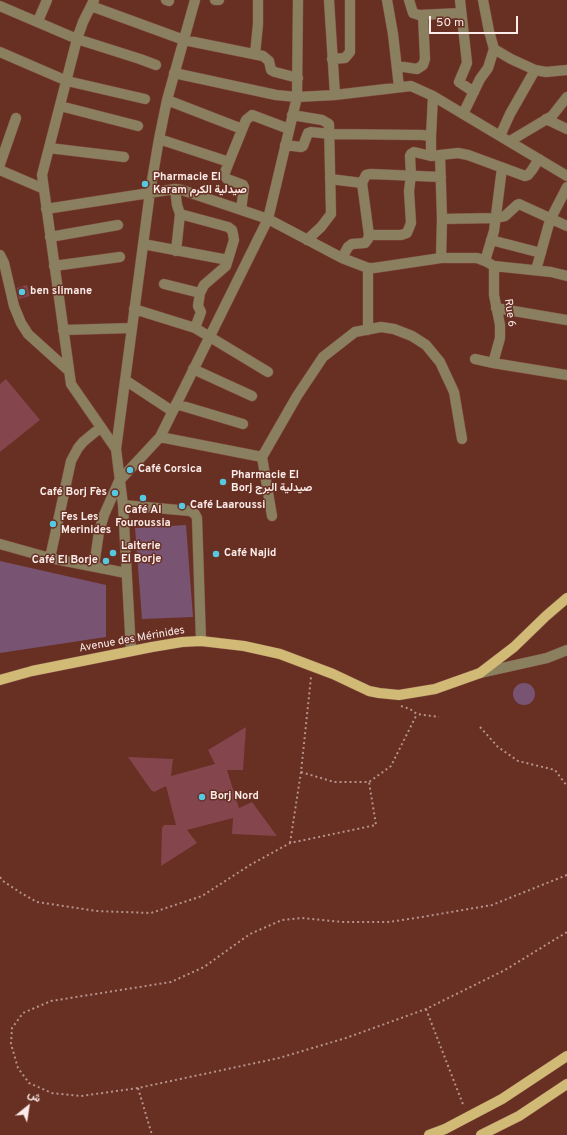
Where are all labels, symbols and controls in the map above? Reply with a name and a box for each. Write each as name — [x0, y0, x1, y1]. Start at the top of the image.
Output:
scale bar — [431, 8, 520, 34]
text: 50 m — [436, 15, 464, 31]
place label: Pharmacie El Karam صيدلية الكرم — [153, 171, 247, 197]
marker: Pharmacie El Karam صيدلية الكرم — [140, 179, 150, 189]
place label: ben slimane — [30, 285, 92, 299]
marker: ben slimane — [17, 287, 27, 297]
street label: Rue 6 — [500, 298, 518, 328]
place label: Café Corsica — [138, 463, 202, 477]
marker: Café Corsica — [125, 465, 135, 475]
place label: Pharmacie El Borj صيدلية البرج — [231, 469, 312, 495]
marker: Pharmacie El Borj صيدلية البرج — [218, 477, 228, 487]
place label: Café Borj Fès — [40, 486, 107, 500]
marker: Café Borj Fès — [110, 488, 120, 498]
marker: Café Al Fouroussia — [138, 493, 148, 503]
place label: Café Laaroussi — [190, 499, 265, 513]
marker: Café Laaroussi — [177, 501, 187, 511]
place label: Café Al Fouroussia — [115, 504, 171, 530]
place label: Fes Les Merinides — [61, 511, 111, 537]
marker: Fes Les Merinides — [48, 519, 58, 529]
place label: Laiterie El Borje — [121, 540, 161, 566]
place label: Café Najid — [224, 547, 276, 561]
marker: Laiterie El Borje — [108, 548, 118, 558]
marker: Café Najid — [211, 549, 221, 559]
place label: Café El Borje — [32, 554, 98, 568]
marker: Café El Borje — [101, 556, 111, 566]
street label: Avenue des Mérinides — [78, 624, 186, 656]
place label: Borj Nord — [210, 790, 259, 804]
marker: Borj Nord — [197, 792, 207, 802]
north arrow — [8, 1087, 48, 1127]
text: ش — [25, 1087, 43, 1106]

